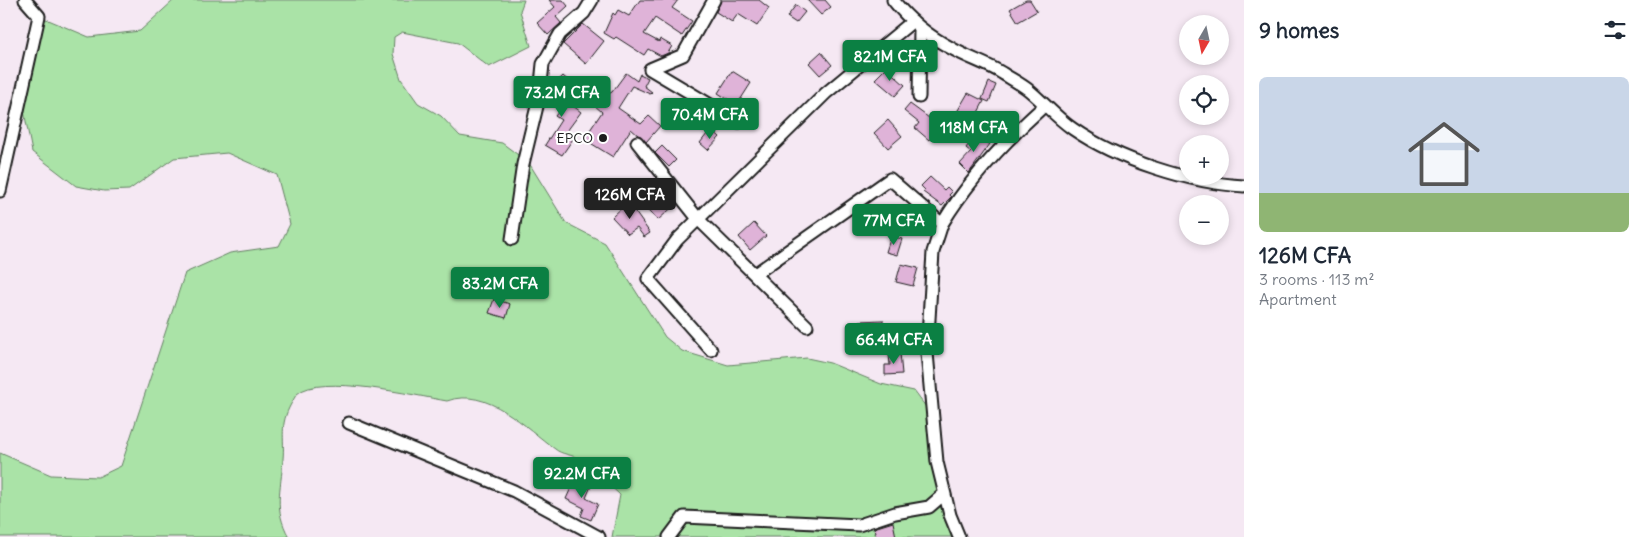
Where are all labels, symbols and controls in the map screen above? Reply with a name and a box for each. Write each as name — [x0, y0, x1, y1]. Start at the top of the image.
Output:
north arrow — [1179, 15, 1229, 65]
map controls — [1179, 15, 1229, 245]
icon: filters — [1601, 16, 1629, 44]
text: 9 homes — [1259, 17, 1339, 44]
pin: 82.1M CFA — [833, 39, 947, 82]
text: 82.1M CFA — [854, 46, 926, 66]
button: locate — [1179, 75, 1229, 125]
pin: 73.2M CFA — [505, 76, 619, 118]
text: 73.2M CFA — [525, 82, 599, 102]
pin: 70.4M CFA — [653, 98, 767, 140]
text: 70.4M CFA — [672, 104, 748, 124]
icon: home — [1399, 109, 1489, 199]
pin: 118M CFA — [922, 110, 1026, 153]
text: 118M CFA — [940, 117, 1008, 137]
place label: EPCO — [557, 129, 593, 147]
marker: EPCO — [597, 132, 609, 144]
button: + — [1179, 135, 1229, 185]
pin: 126M CFA — [578, 178, 682, 220]
text: 126M CFA — [595, 184, 665, 204]
button: − — [1179, 195, 1229, 245]
pin: 77M CFA — [848, 204, 940, 246]
text: 77M CFA — [863, 210, 925, 230]
text: 126M CFA — [1259, 242, 1351, 269]
pin: 83.2M CFA — [443, 266, 557, 309]
text: 3 rooms · 113 m² — [1259, 269, 1374, 289]
text: 83.2M CFA — [462, 273, 538, 293]
text: Apartment — [1259, 289, 1337, 309]
pin: 66.4M CFA — [837, 322, 951, 365]
text: 66.4M CFA — [856, 329, 932, 349]
pin: 92.2M CFA — [525, 456, 639, 499]
text: 92.2M CFA — [544, 463, 620, 483]

